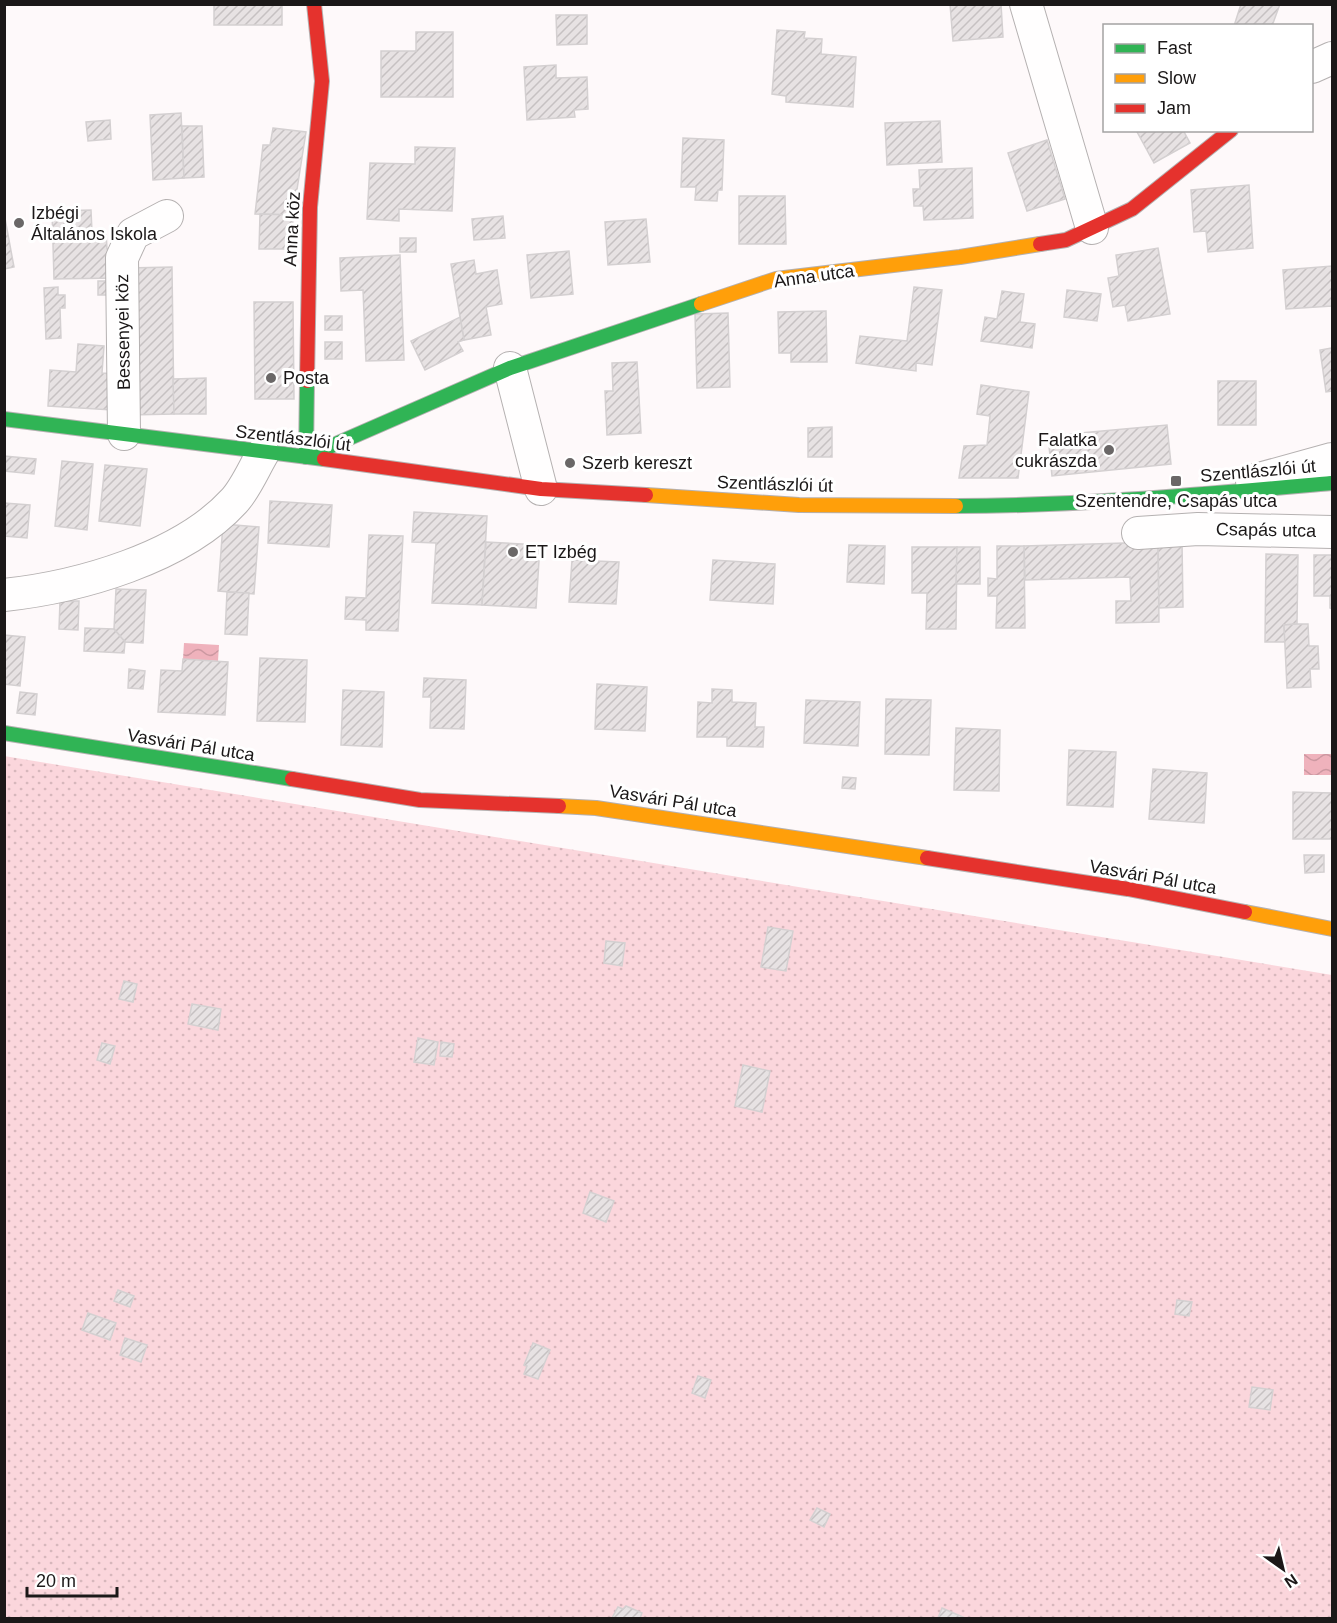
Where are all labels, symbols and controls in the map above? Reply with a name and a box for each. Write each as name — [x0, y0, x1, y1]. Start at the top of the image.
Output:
legend — [1103, 24, 1313, 132]
text: Fast — [1157, 38, 1192, 58]
text: Slow — [1157, 68, 1197, 88]
text: Jam — [1157, 98, 1191, 118]
street label: Anna köz — [280, 191, 304, 267]
place label: Izbégi Általános Iskola — [31, 203, 158, 244]
marker: Izbégi Általános Iskola — [12, 216, 26, 230]
street label: Anna utca — [772, 260, 857, 292]
street label: Bessenyei köz — [112, 274, 134, 390]
place label: Posta — [283, 368, 330, 388]
marker: Posta — [264, 371, 278, 385]
street label: Szentlászlói út — [234, 421, 352, 455]
place label: Falatka cukrászda — [1015, 430, 1098, 471]
marker: Falatka cukrászda — [1102, 443, 1116, 457]
place label: Szerb kereszt — [582, 453, 692, 473]
marker: Szerb kereszt — [563, 456, 577, 470]
street label: Szentlászlói út — [1199, 456, 1317, 486]
street label: Szentlászlói út — [717, 472, 833, 496]
marker: Szentendre, Csapás utca — [1169, 474, 1183, 488]
place label: Szentendre, Csapás utca — [1075, 491, 1278, 511]
street label: Csapás utca — [1216, 519, 1317, 541]
place label: ET Izbég — [525, 542, 597, 562]
marker: ET Izbég — [506, 545, 520, 559]
street label: Vasvári Pál utca — [126, 725, 257, 765]
street label: Vasvári Pál utca — [608, 781, 739, 821]
street label: Vasvári Pál utca — [1088, 856, 1219, 898]
north arrow — [1253, 1539, 1313, 1599]
scale bar — [27, 1560, 117, 1598]
text: 20 m — [36, 1571, 76, 1591]
text: N — [1282, 1571, 1301, 1591]

